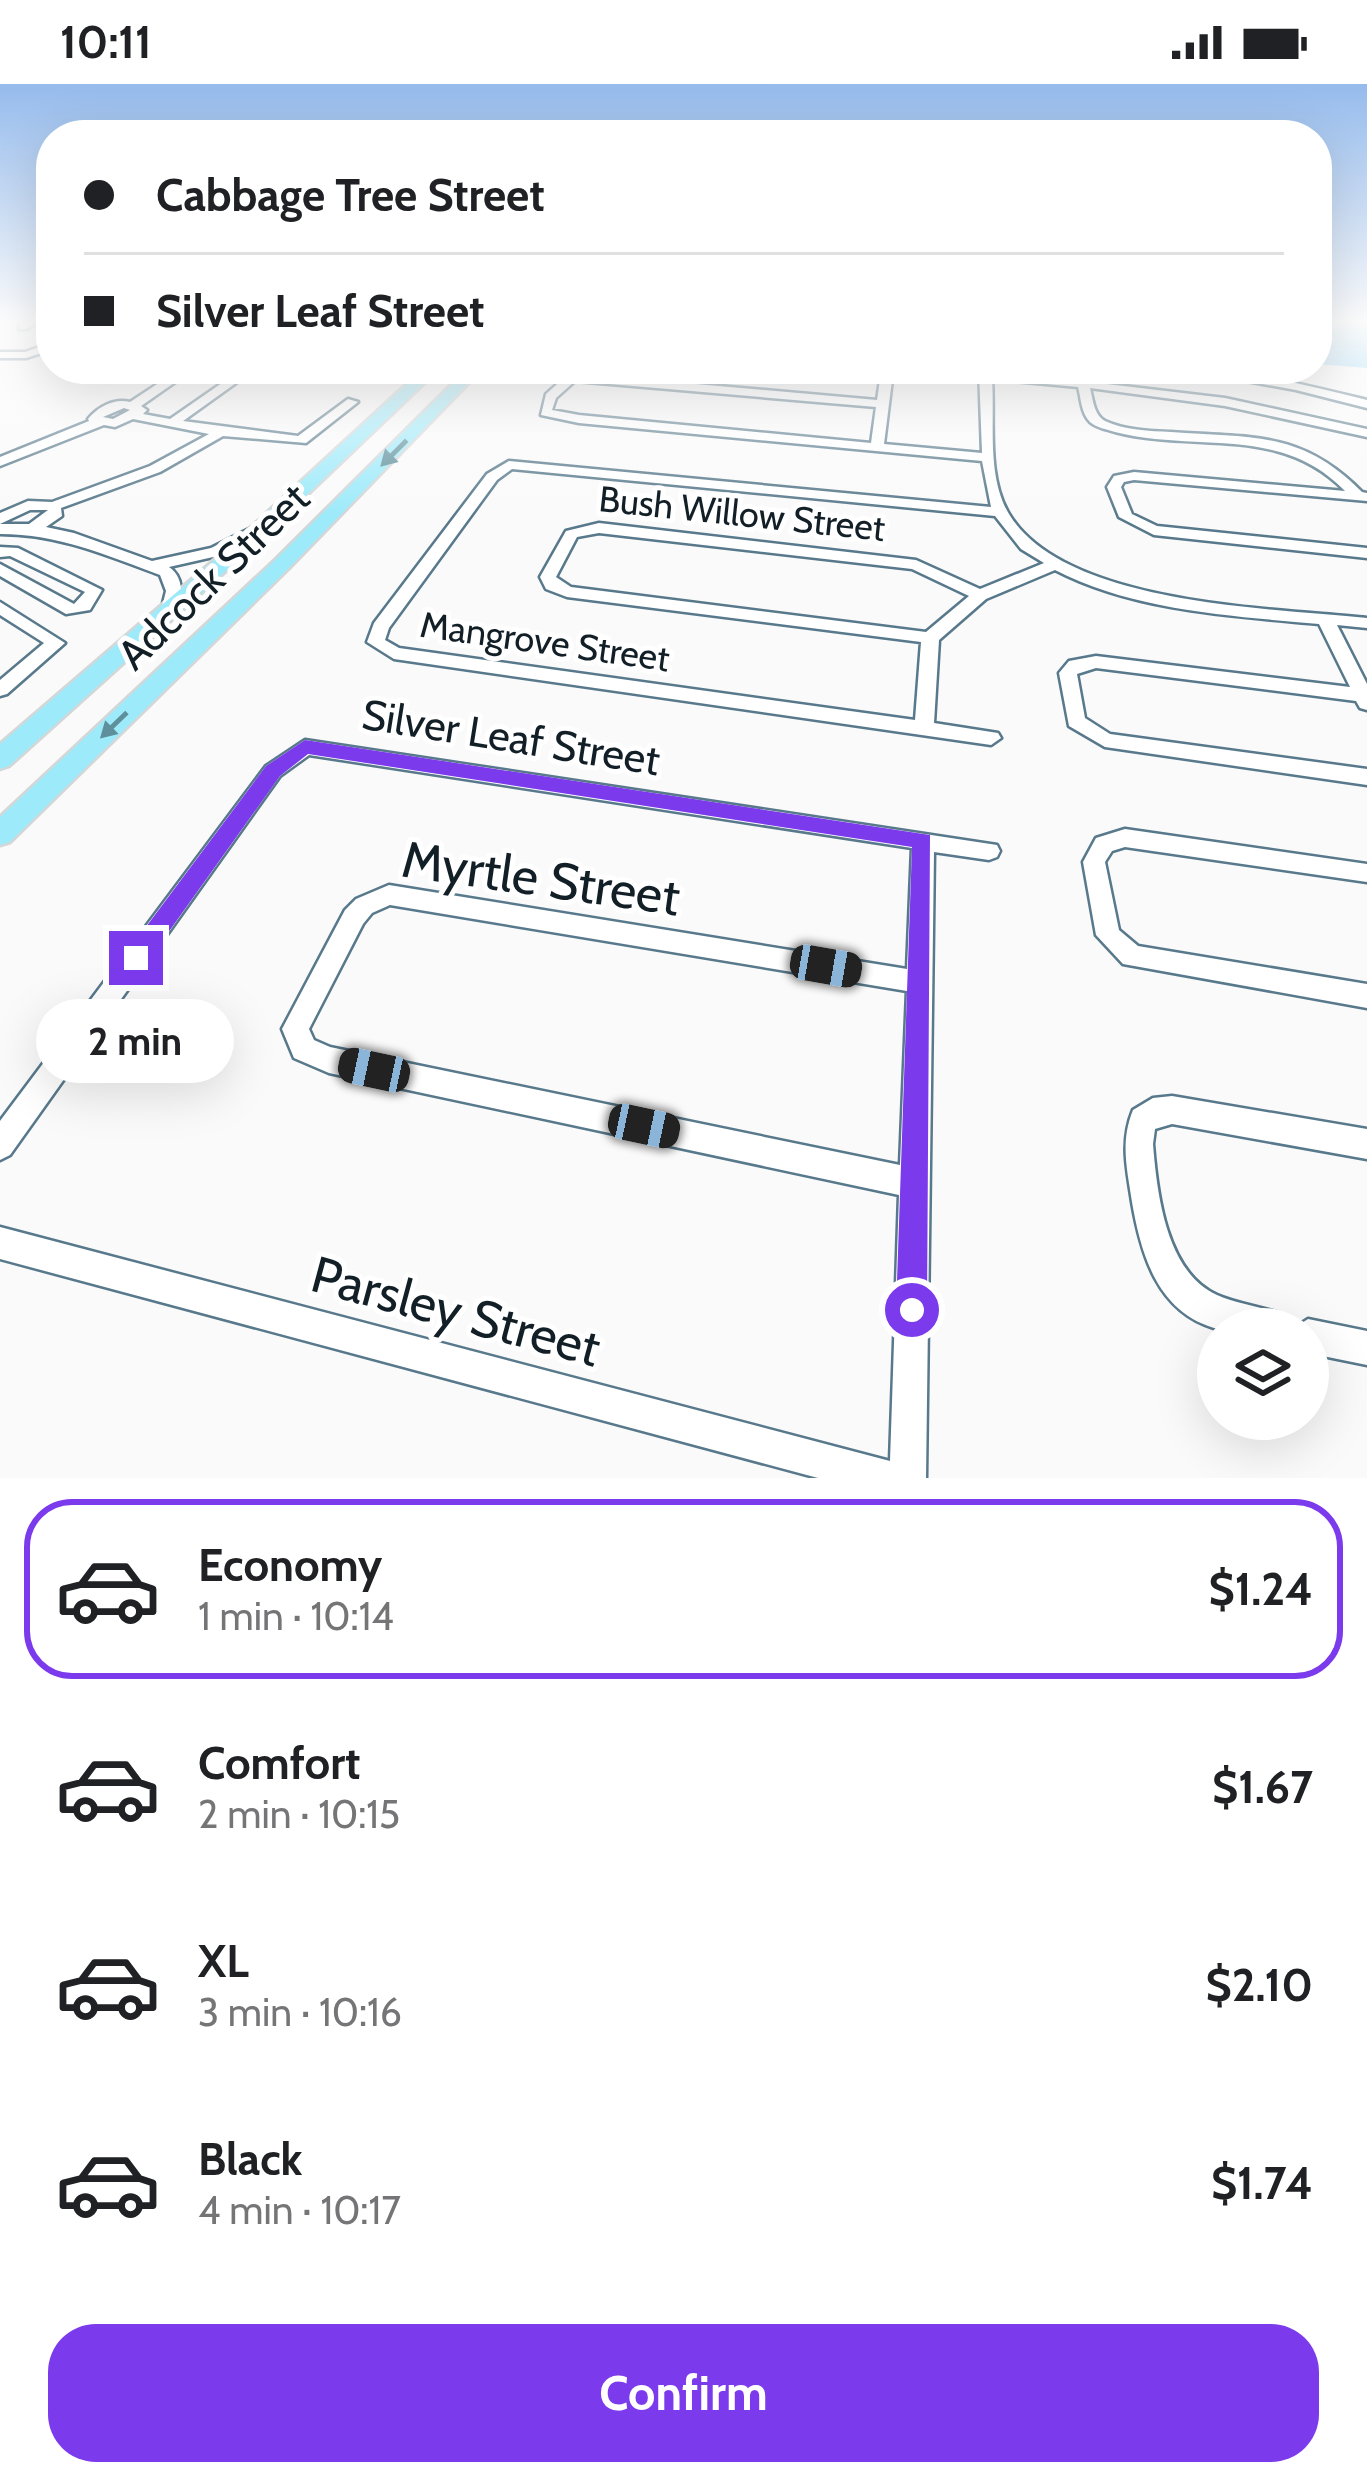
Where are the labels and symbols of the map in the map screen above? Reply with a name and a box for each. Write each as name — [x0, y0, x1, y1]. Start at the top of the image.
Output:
one-way arrow — [380, 438, 408, 467]
street label: Adcock Street — [107, 472, 319, 680]
street label: Bush Willow Street — [597, 476, 887, 550]
street label: Mangrove Street — [418, 602, 672, 680]
street label: Silver Leaf Street — [358, 688, 664, 786]
one-way arrow — [100, 711, 129, 739]
street label: Myrtle Street — [398, 828, 684, 928]
route end — [109, 931, 163, 985]
car — [787, 942, 865, 990]
callout: 2 min — [37, 1000, 235, 1084]
car — [335, 1045, 413, 1095]
car — [605, 1101, 683, 1151]
street label: Parsley Street — [305, 1243, 607, 1379]
route start — [885, 1283, 939, 1337]

